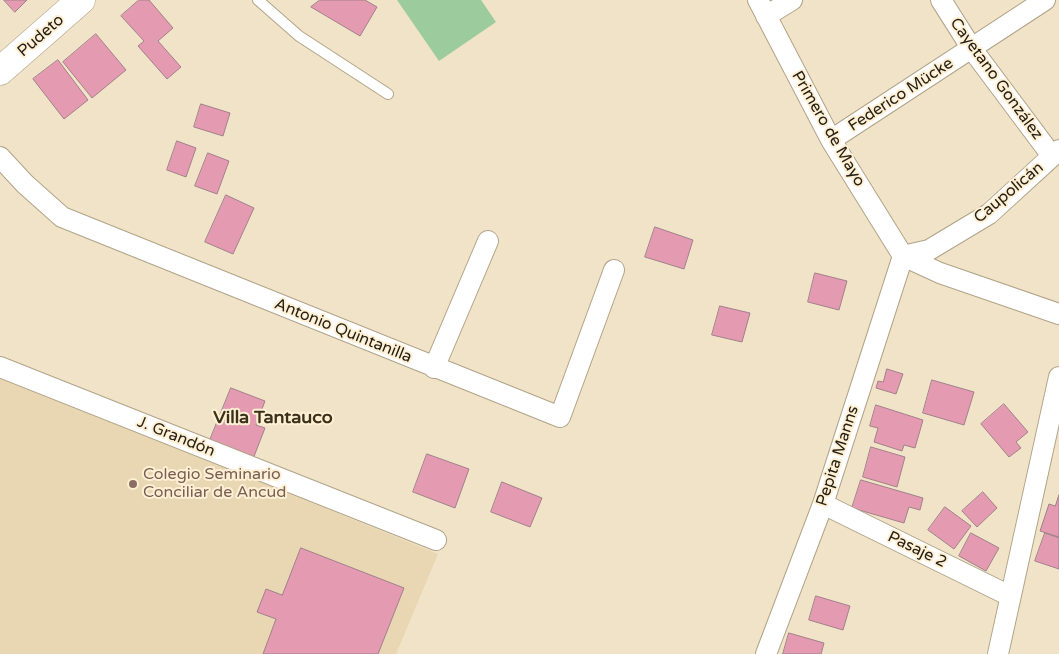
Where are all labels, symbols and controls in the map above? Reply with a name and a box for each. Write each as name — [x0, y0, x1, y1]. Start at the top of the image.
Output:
street label: Pudeto — [14, 11, 68, 61]
street label: Cayetano González — [945, 14, 1047, 144]
street label: Federico Mücke — [845, 54, 957, 136]
street label: Primero de Mayo — [787, 68, 869, 190]
street label: Caupolicán — [970, 158, 1048, 228]
street label: Antonio Quintanilla — [271, 295, 415, 367]
street label: Pepita Manns — [813, 403, 863, 509]
district label: Villa Tantauco — [213, 407, 333, 429]
street label: J. Grandón — [134, 413, 218, 461]
place label: Colegio Seminario Conciliar de Ancud — [143, 465, 286, 503]
marker: Colegio Seminario Conciliar de Ancud — [127, 478, 139, 490]
street label: Pasaje 2 — [884, 527, 950, 573]

